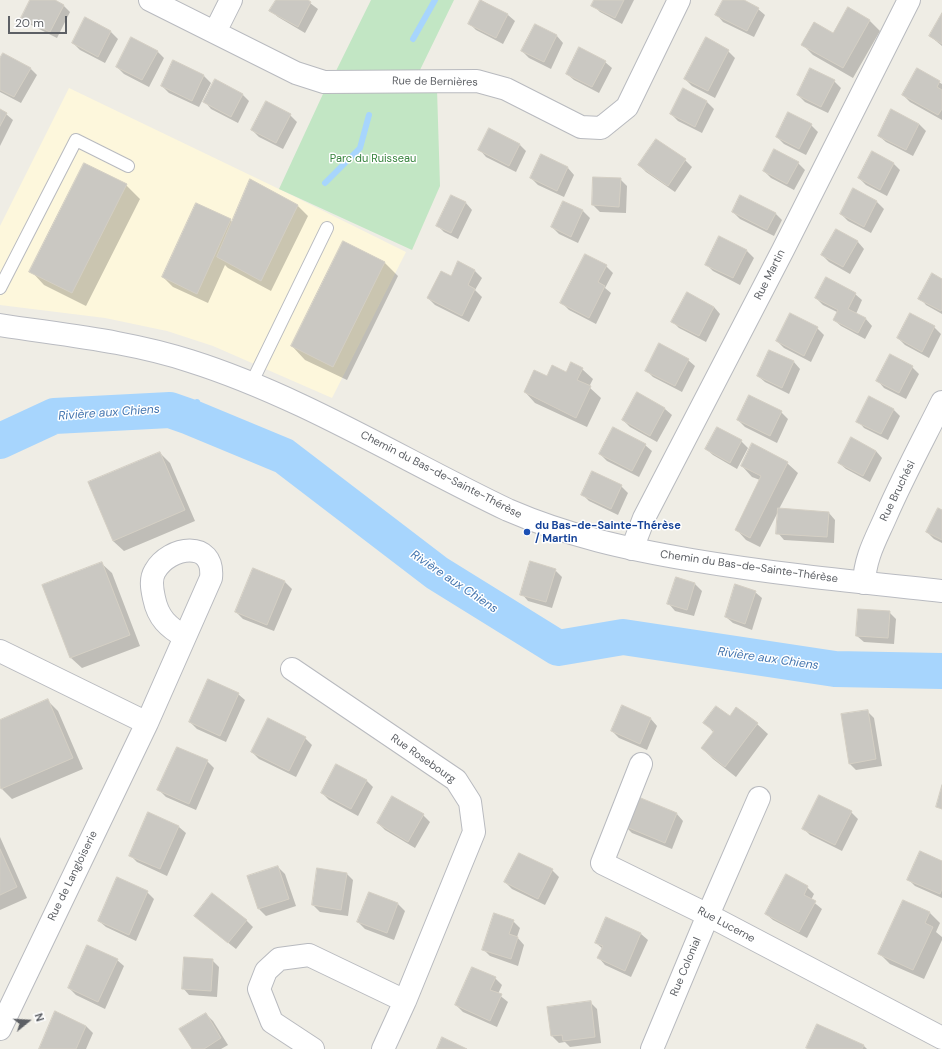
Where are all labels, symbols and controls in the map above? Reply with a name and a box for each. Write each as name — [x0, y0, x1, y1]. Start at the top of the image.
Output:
scale bar — [10, 8, 69, 34]
text: 20 m — [15, 15, 44, 31]
street label: Rue de Bernières — [392, 75, 478, 89]
park label: Parc du Ruisseau — [330, 152, 416, 166]
street label: Rue Martin — [752, 248, 788, 302]
water label: Rivière aux Chiens — [58, 402, 160, 424]
street label: Chemin du Bas-de-Sainte-Thérèse — [358, 428, 524, 522]
street label: Rue Bruchési — [878, 458, 918, 524]
place label: du Bas-de-Sainte-Thérèse / Martin — [535, 519, 681, 545]
marker: du Bas-de-Sainte-Thérèse / Martin — [522, 527, 532, 537]
water label: Rivière aux Chiens — [408, 548, 500, 616]
street label: Chemin du Bas-de-Sainte-Thérèse — [659, 548, 839, 586]
water label: Rivière aux Chiens — [717, 645, 819, 673]
street label: Rue Rosebourg — [388, 732, 458, 786]
street label: Rue de Langloiserie — [45, 829, 101, 923]
street label: Rue Lucerne — [695, 904, 757, 946]
street label: Rue Colonial — [668, 936, 704, 998]
north arrow — [8, 1001, 48, 1041]
text: N — [32, 1011, 47, 1023]

